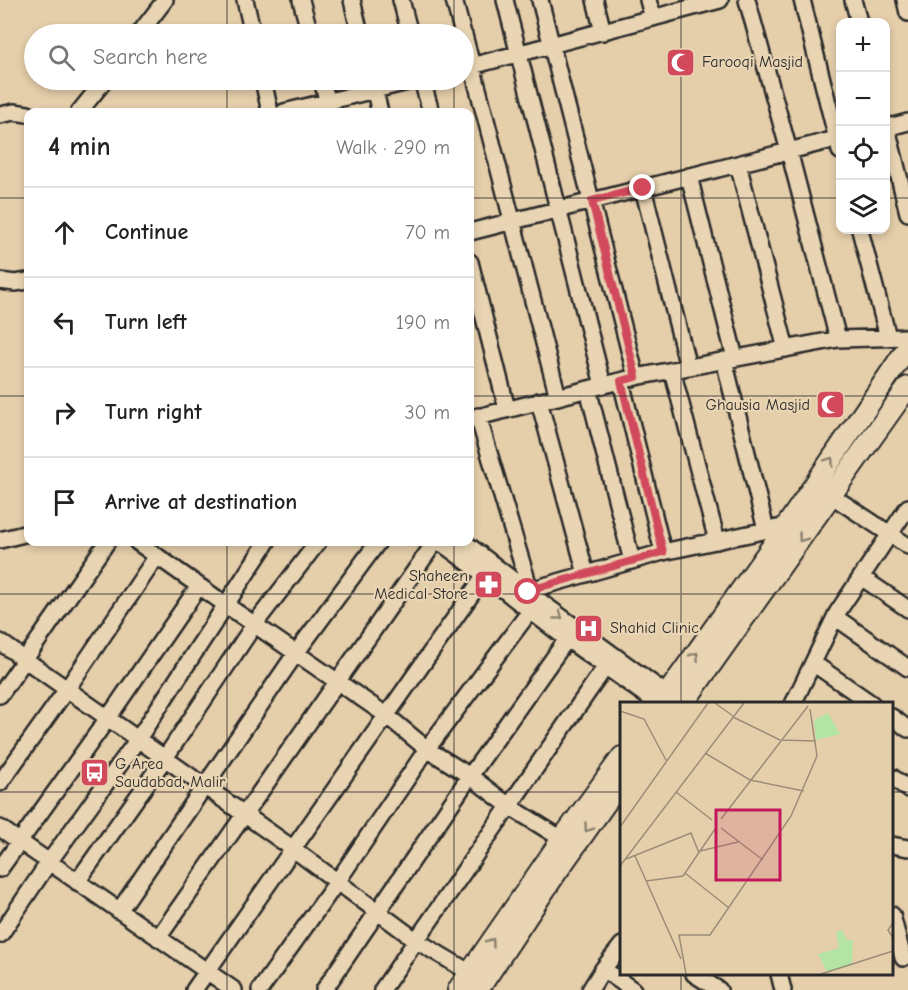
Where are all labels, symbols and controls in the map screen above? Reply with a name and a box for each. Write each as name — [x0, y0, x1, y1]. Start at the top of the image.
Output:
map controls — [836, 18, 890, 234]
button: + — [836, 18, 890, 72]
search box — [24, 24, 474, 90]
icon: search — [45, 41, 78, 74]
text: Search here — [93, 44, 208, 70]
mosque icon: Farooqi Masjid — [665, 46, 697, 78]
place label: Farooqi Masjid — [702, 53, 803, 71]
button: − — [836, 72, 890, 126]
button: locate — [836, 126, 890, 180]
text: 4 min — [48, 132, 111, 162]
text: Walk · 290 m — [336, 136, 450, 159]
route end — [629, 174, 655, 200]
button: layers — [836, 180, 890, 234]
icon: ahead — [48, 216, 81, 249]
text: Continue — [105, 219, 188, 245]
text: 70 m — [405, 221, 450, 244]
icon: left — [48, 306, 81, 339]
text: Turn left — [105, 309, 187, 335]
text: 190 m — [396, 311, 450, 334]
mosque icon: Ghausia Masjid — [815, 389, 847, 421]
icon: right — [48, 396, 81, 429]
place label: Ghausia Masjid — [705, 396, 810, 414]
text: Turn right — [105, 399, 202, 425]
text: 30 m — [404, 401, 450, 424]
one-way arrow — [822, 457, 833, 468]
icon: arrive — [48, 486, 81, 519]
text: Arrive at destination — [105, 489, 297, 515]
one-way arrow — [798, 531, 809, 542]
place label: Shaheen Medical Store — [374, 567, 468, 603]
pharmacy icon: Shaheen Medical Store — [473, 569, 505, 601]
route start — [514, 578, 540, 604]
one-way arrow — [553, 609, 564, 620]
hospital icon: Shahid Clinic — [573, 612, 605, 644]
place label: Shahid Clinic — [610, 619, 699, 637]
one-way arrow — [688, 652, 699, 663]
inset map — [620, 702, 893, 975]
place label: G Area Saudabad, Malir — [115, 755, 226, 791]
bus stop icon: G Area Saudabad, Malir — [78, 757, 110, 789]
one-way arrow — [584, 822, 595, 833]
one-way arrow — [484, 937, 495, 948]

